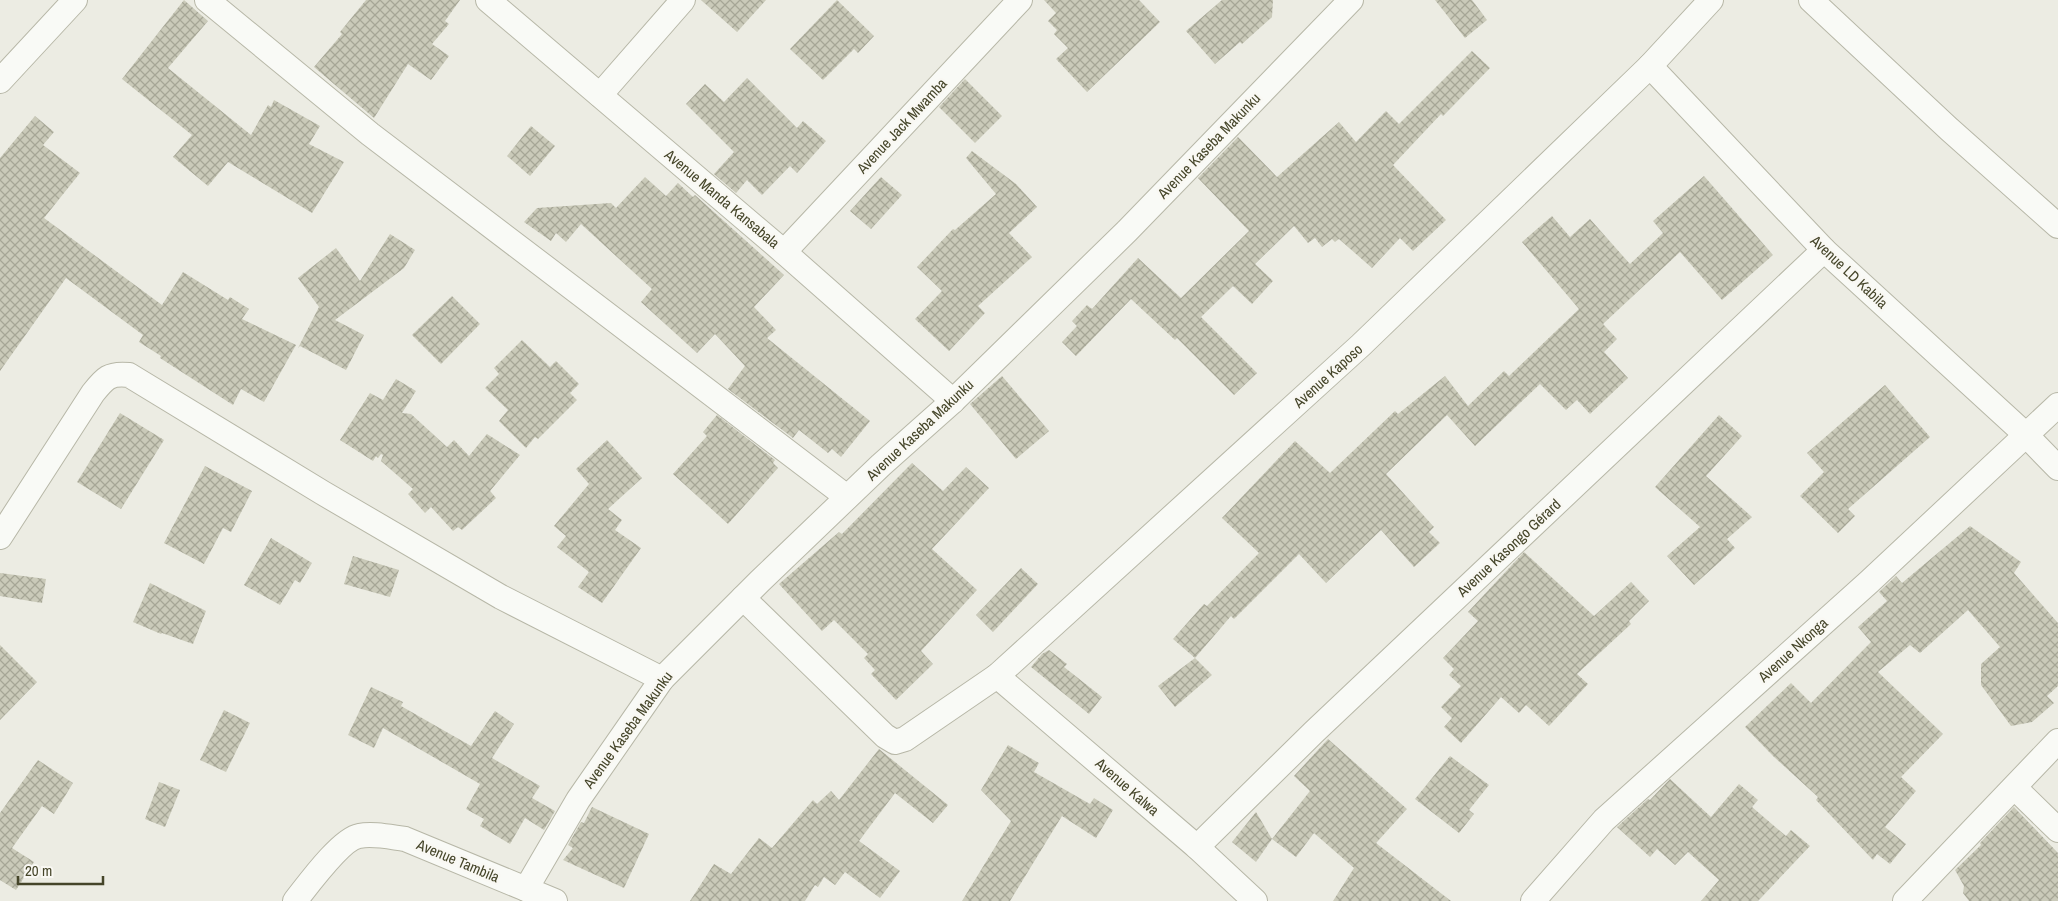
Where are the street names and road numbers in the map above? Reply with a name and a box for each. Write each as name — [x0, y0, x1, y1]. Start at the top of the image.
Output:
street label: Avenue Jack Mwamba — [851, 73, 952, 179]
street label: Avenue Kaseba Makunku — [1152, 88, 1265, 204]
street label: Avenue Manda Kansabala — [660, 144, 784, 253]
street label: Avenue LD Kabila — [1805, 230, 1893, 313]
street label: Avenue Kaposo — [1288, 339, 1367, 413]
street label: Avenue Kaseba Makunku — [861, 374, 978, 486]
street label: Avenue Kasongo Gérard — [1451, 494, 1565, 602]
street label: Avenue Nkonga — [1752, 613, 1832, 687]
street label: Avenue Kaseba Makunku — [577, 667, 677, 793]
street label: Avenue Kalwa — [1090, 752, 1164, 820]
street label: Avenue Tambila — [413, 833, 503, 887]

